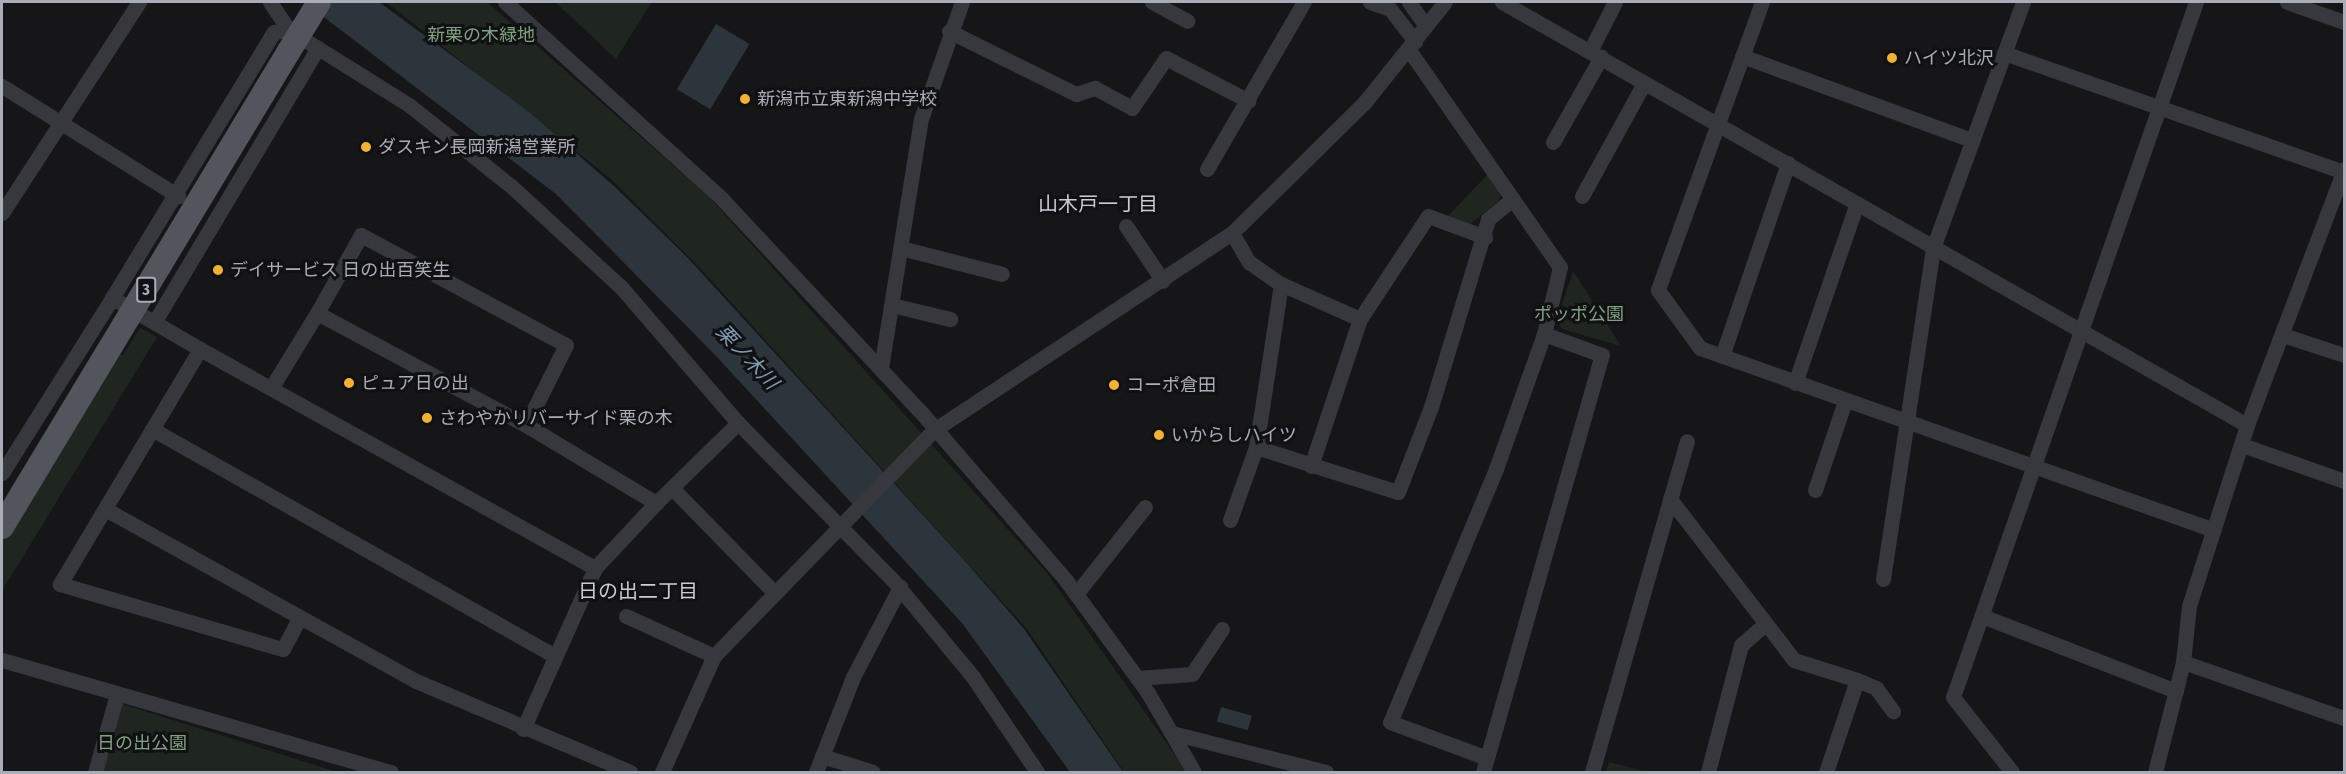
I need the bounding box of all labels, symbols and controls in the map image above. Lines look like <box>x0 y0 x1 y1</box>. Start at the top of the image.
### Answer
park label: 新栗の木緑地 <box>427 24 535 46</box>
place label: ハイツ北沢 <box>1904 47 1994 69</box>
marker: ハイツ北沢 <box>1885 51 1899 65</box>
place label: 新潟市立東新潟中学校 <box>757 88 937 110</box>
marker: 新潟市立東新潟中学校 <box>738 92 752 106</box>
place label: ダスキン長岡新潟営業所 <box>378 136 576 158</box>
marker: ダスキン長岡新潟営業所 <box>359 140 373 154</box>
district label: 山木戸一丁目 <box>1038 192 1158 216</box>
place label: デイサービス 日の出百笑生 <box>230 259 450 281</box>
marker: デイサービス 日の出百笑生 <box>211 263 225 277</box>
road number: 3 <box>136 277 156 303</box>
park label: ポッポ公園 <box>1534 303 1624 325</box>
water label: 栗ノ木川 <box>711 320 783 394</box>
place label: ピュア日の出 <box>361 372 469 394</box>
place label: コーポ倉田 <box>1126 374 1216 396</box>
marker: ピュア日の出 <box>342 376 356 390</box>
marker: コーポ倉田 <box>1107 378 1121 392</box>
place label: さわやかリバーサイド栗の木 <box>439 407 673 429</box>
marker: さわやかリバーサイド栗の木 <box>420 411 434 425</box>
place label: いからしハイツ <box>1171 424 1297 446</box>
marker: いからしハイツ <box>1152 428 1166 442</box>
district label: 日の出二丁目 <box>578 579 698 603</box>
park label: 日の出公園 <box>97 732 187 754</box>

